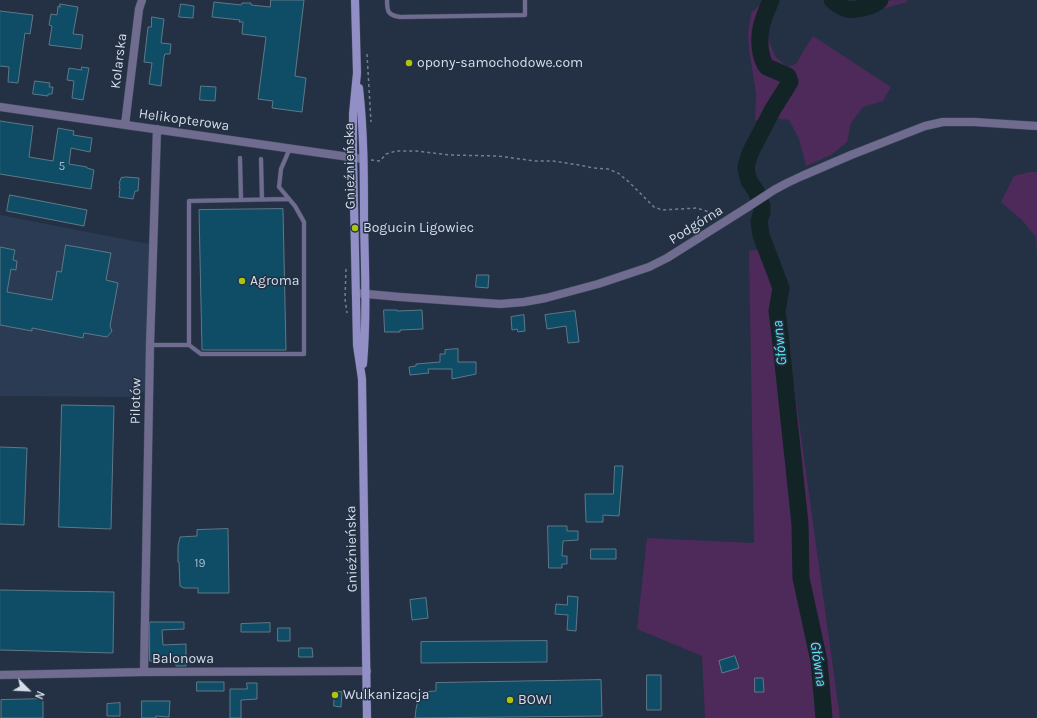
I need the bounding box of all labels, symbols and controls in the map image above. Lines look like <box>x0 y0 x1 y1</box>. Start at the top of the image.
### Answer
street label: Kolarska <box>107 32 131 90</box>
place label: opony-samochodowe.com <box>417 55 583 71</box>
marker: opony-samochodowe.com <box>404 58 414 68</box>
street label: Helikopterowa <box>138 105 230 135</box>
street label: Gnieźnieńska <box>341 123 359 209</box>
house number: 5 <box>59 160 65 174</box>
street label: Podgórna <box>666 202 726 248</box>
place label: Bogucin Ligowiec <box>363 220 474 236</box>
marker: Bogucin Ligowiec <box>350 223 360 233</box>
place label: Agroma <box>250 273 299 289</box>
marker: Agroma <box>237 276 247 286</box>
water label: Główna <box>769 320 791 366</box>
street label: Pilotów <box>127 378 145 424</box>
street label: Gnieźnieńska <box>343 506 361 592</box>
house number: 19 <box>195 557 205 571</box>
water label: Główna <box>806 640 830 688</box>
street label: Balonowa <box>152 651 214 667</box>
north arrow <box>8 670 48 710</box>
place label: Wulkanizacja <box>343 687 429 703</box>
text: N <box>32 689 47 701</box>
marker: Wulkanizacja <box>330 690 340 700</box>
place label: BOWI <box>518 692 552 708</box>
marker: BOWI <box>505 695 515 705</box>

